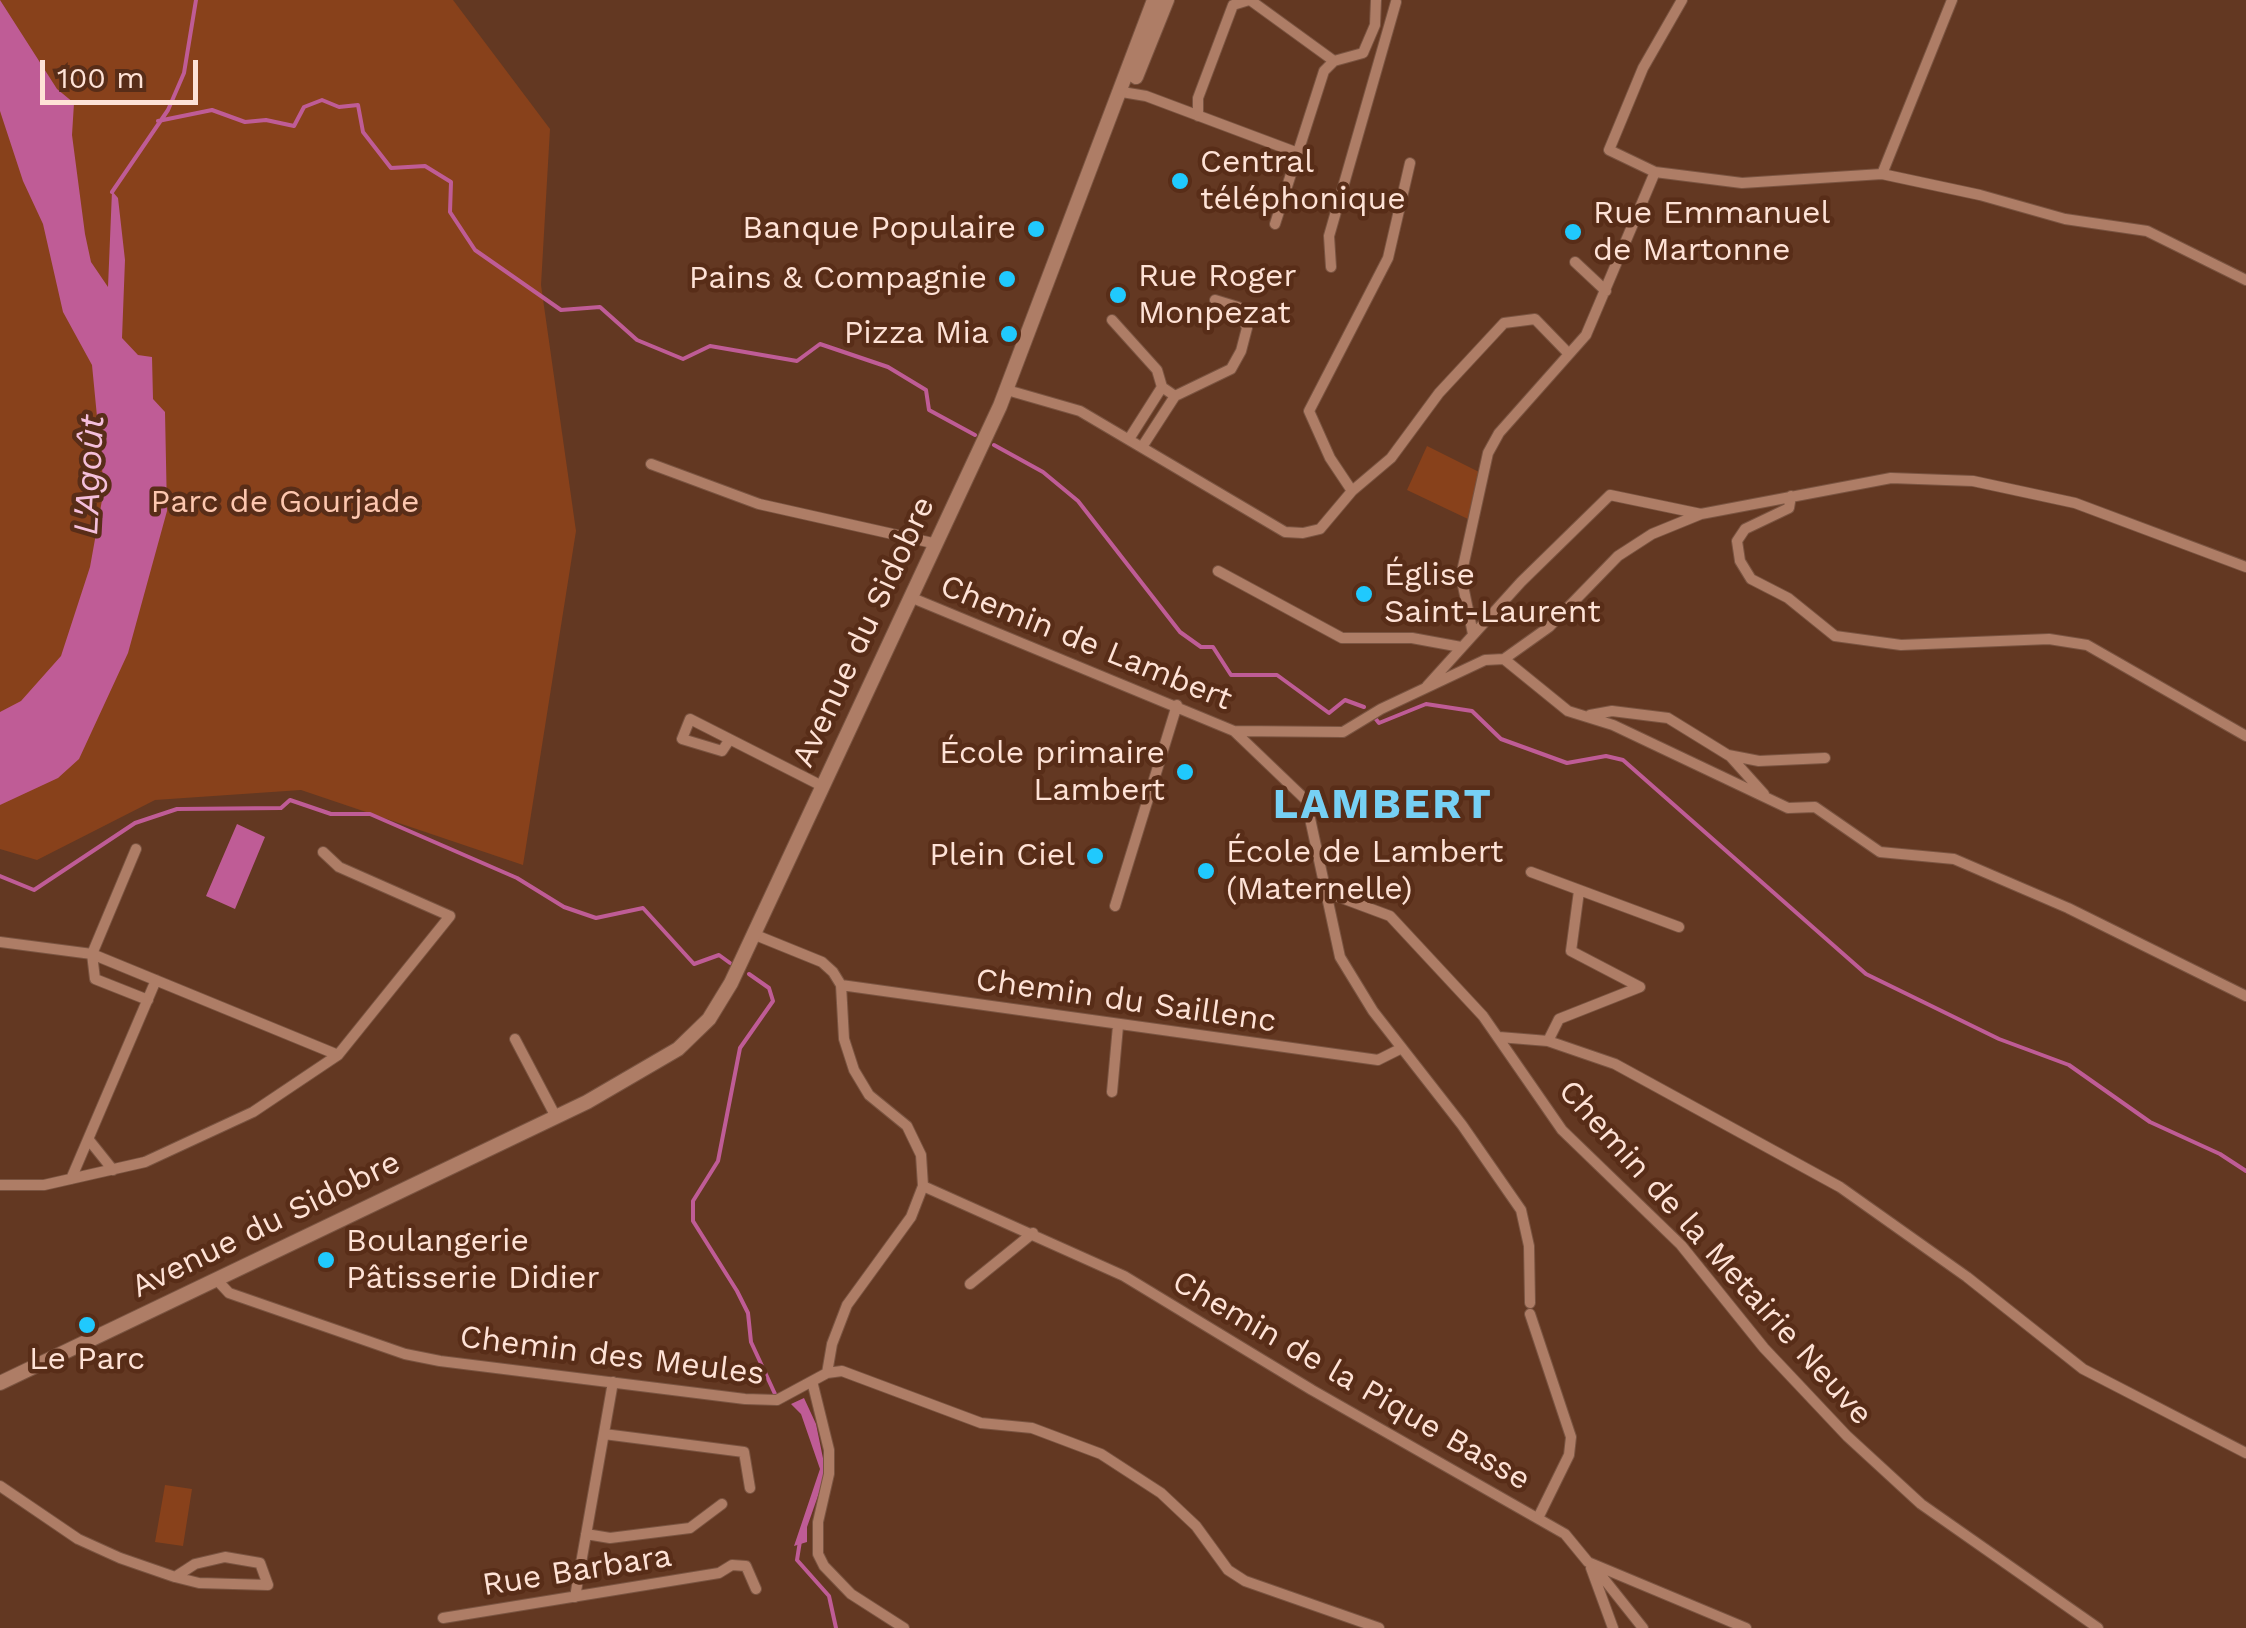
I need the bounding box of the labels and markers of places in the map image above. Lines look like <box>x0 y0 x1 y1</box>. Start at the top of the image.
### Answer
place label: Central téléphonique <box>1200 144 1406 219</box>
marker: Central téléphonique <box>1169 170 1191 192</box>
place label: Rue Emmanuel de Martonne <box>1593 195 1830 270</box>
place label: Banque Populaire <box>742 210 1016 248</box>
marker: Banque Populaire <box>1025 218 1047 240</box>
marker: Rue Emmanuel de Martonne <box>1562 221 1584 243</box>
place label: Rue Roger Monpezat <box>1138 258 1297 333</box>
place label: Pains & Compagnie <box>689 260 987 298</box>
marker: Pains & Compagnie <box>996 268 1018 290</box>
marker: Rue Roger Monpezat <box>1107 284 1129 306</box>
place label: Pizza Mia <box>844 315 989 353</box>
marker: Pizza Mia <box>998 323 1020 345</box>
place label: Église Saint-Laurent <box>1384 557 1601 632</box>
marker: Église Saint-Laurent <box>1353 583 1375 605</box>
place label: École primaire Lambert <box>939 735 1165 810</box>
marker: École primaire Lambert <box>1174 761 1196 783</box>
place label: École de Lambert (Maternelle) <box>1226 834 1503 909</box>
place label: Plein Ciel <box>929 837 1075 875</box>
marker: Plein Ciel <box>1084 845 1106 867</box>
marker: École de Lambert (Maternelle) <box>1195 860 1217 882</box>
place label: Boulangerie Pâtisserie Didier <box>346 1223 600 1298</box>
marker: Boulangerie Pâtisserie Didier <box>315 1249 337 1271</box>
marker: Le Parc <box>76 1314 98 1336</box>
place label: Le Parc <box>29 1341 145 1379</box>

